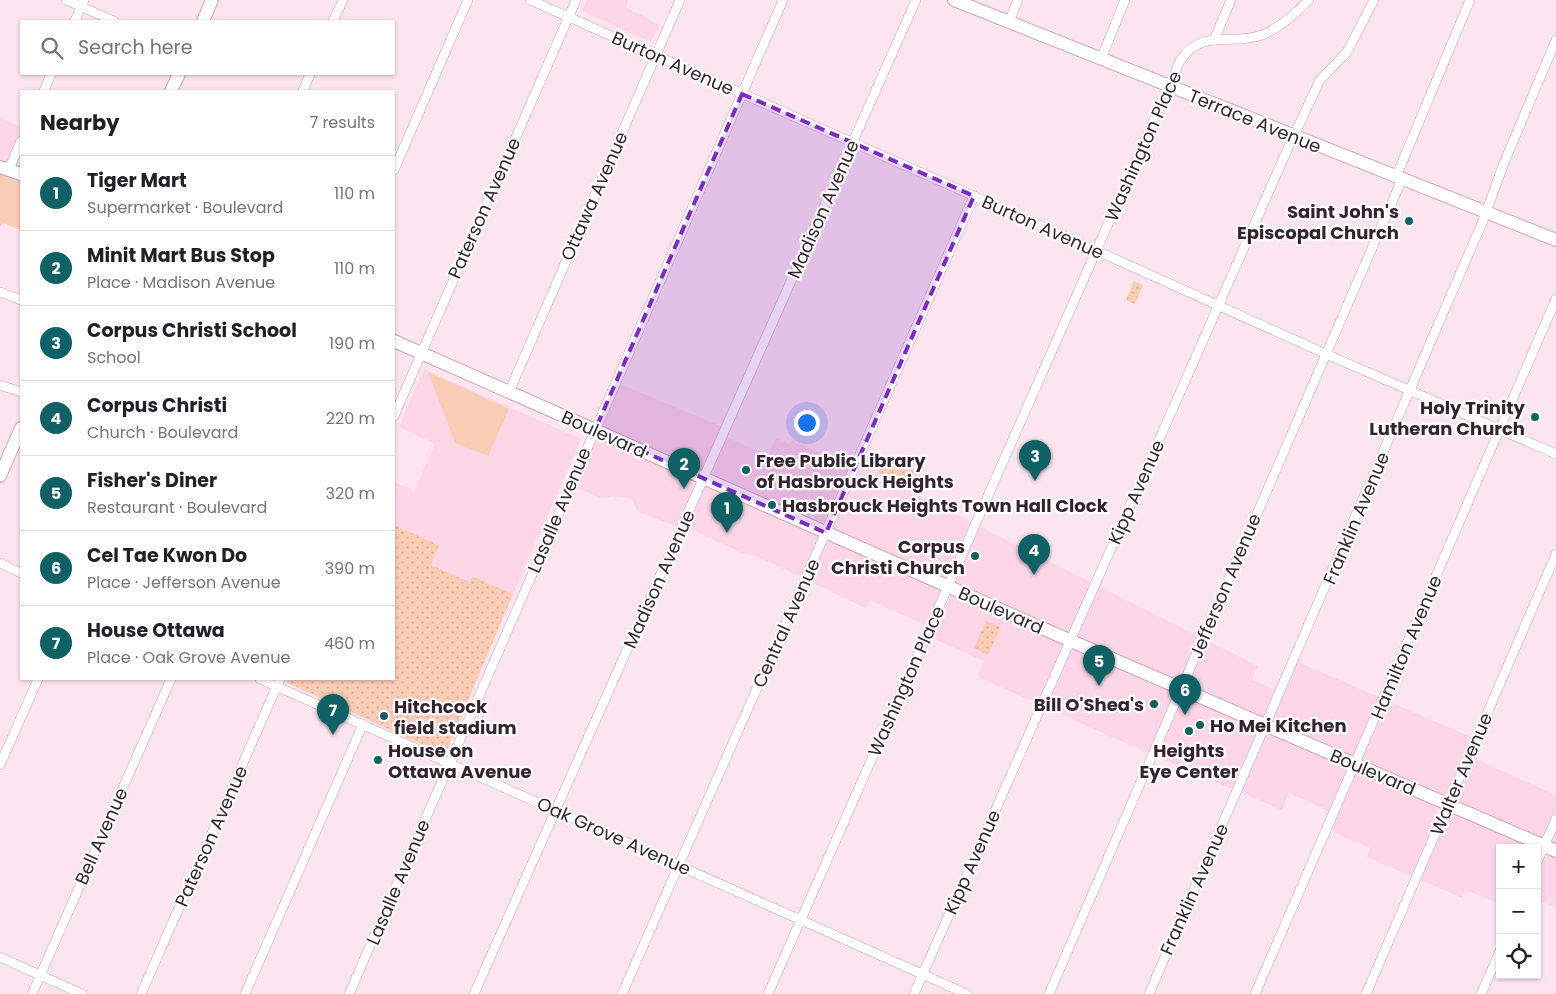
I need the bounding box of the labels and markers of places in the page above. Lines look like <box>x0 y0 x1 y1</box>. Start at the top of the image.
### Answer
place label: Saint John's Episcopal Church <box>1237 199 1399 245</box>
marker: Saint John's Episcopal Church <box>1403 215 1415 227</box>
place label: Holy Trinity Lutheran Church <box>1369 395 1526 441</box>
marker: Holy Trinity Lutheran Church <box>1529 411 1541 423</box>
pin: 3 <box>1019 440 1051 481</box>
pin: 2 <box>668 448 700 489</box>
place label: Free Public Library of Hasbrouck Heights <box>756 448 954 494</box>
marker: Free Public Library of Hasbrouck Heights <box>740 464 752 476</box>
pin: 1 <box>711 492 743 533</box>
place label: Hasbrouck Heights Town Hall Clock <box>782 493 1109 518</box>
marker: Hasbrouck Heights Town Hall Clock <box>766 499 778 511</box>
place label: Corpus Christi Church <box>831 534 965 580</box>
pin: 4 <box>1018 534 1050 575</box>
marker: Corpus Christi Church <box>969 550 981 562</box>
pin: 5 <box>1083 645 1115 686</box>
pin: 6 <box>1169 674 1201 715</box>
place label: Bill O'Shea's <box>1034 692 1144 717</box>
pin: 7 <box>317 694 349 735</box>
place label: Hitchcock field stadium <box>394 694 517 740</box>
marker: Bill O'Shea's <box>1148 698 1160 710</box>
marker: Hitchcock field stadium <box>378 710 390 722</box>
place label: Ho Mei Kitchen <box>1210 713 1347 738</box>
marker: Ho Mei Kitchen <box>1194 719 1206 731</box>
marker: Heights Eye Center <box>1183 725 1195 737</box>
place label: House on Ottawa Avenue <box>388 738 532 784</box>
place label: Heights Eye Center <box>1139 738 1239 784</box>
marker: House on Ottawa Avenue <box>372 754 384 766</box>

